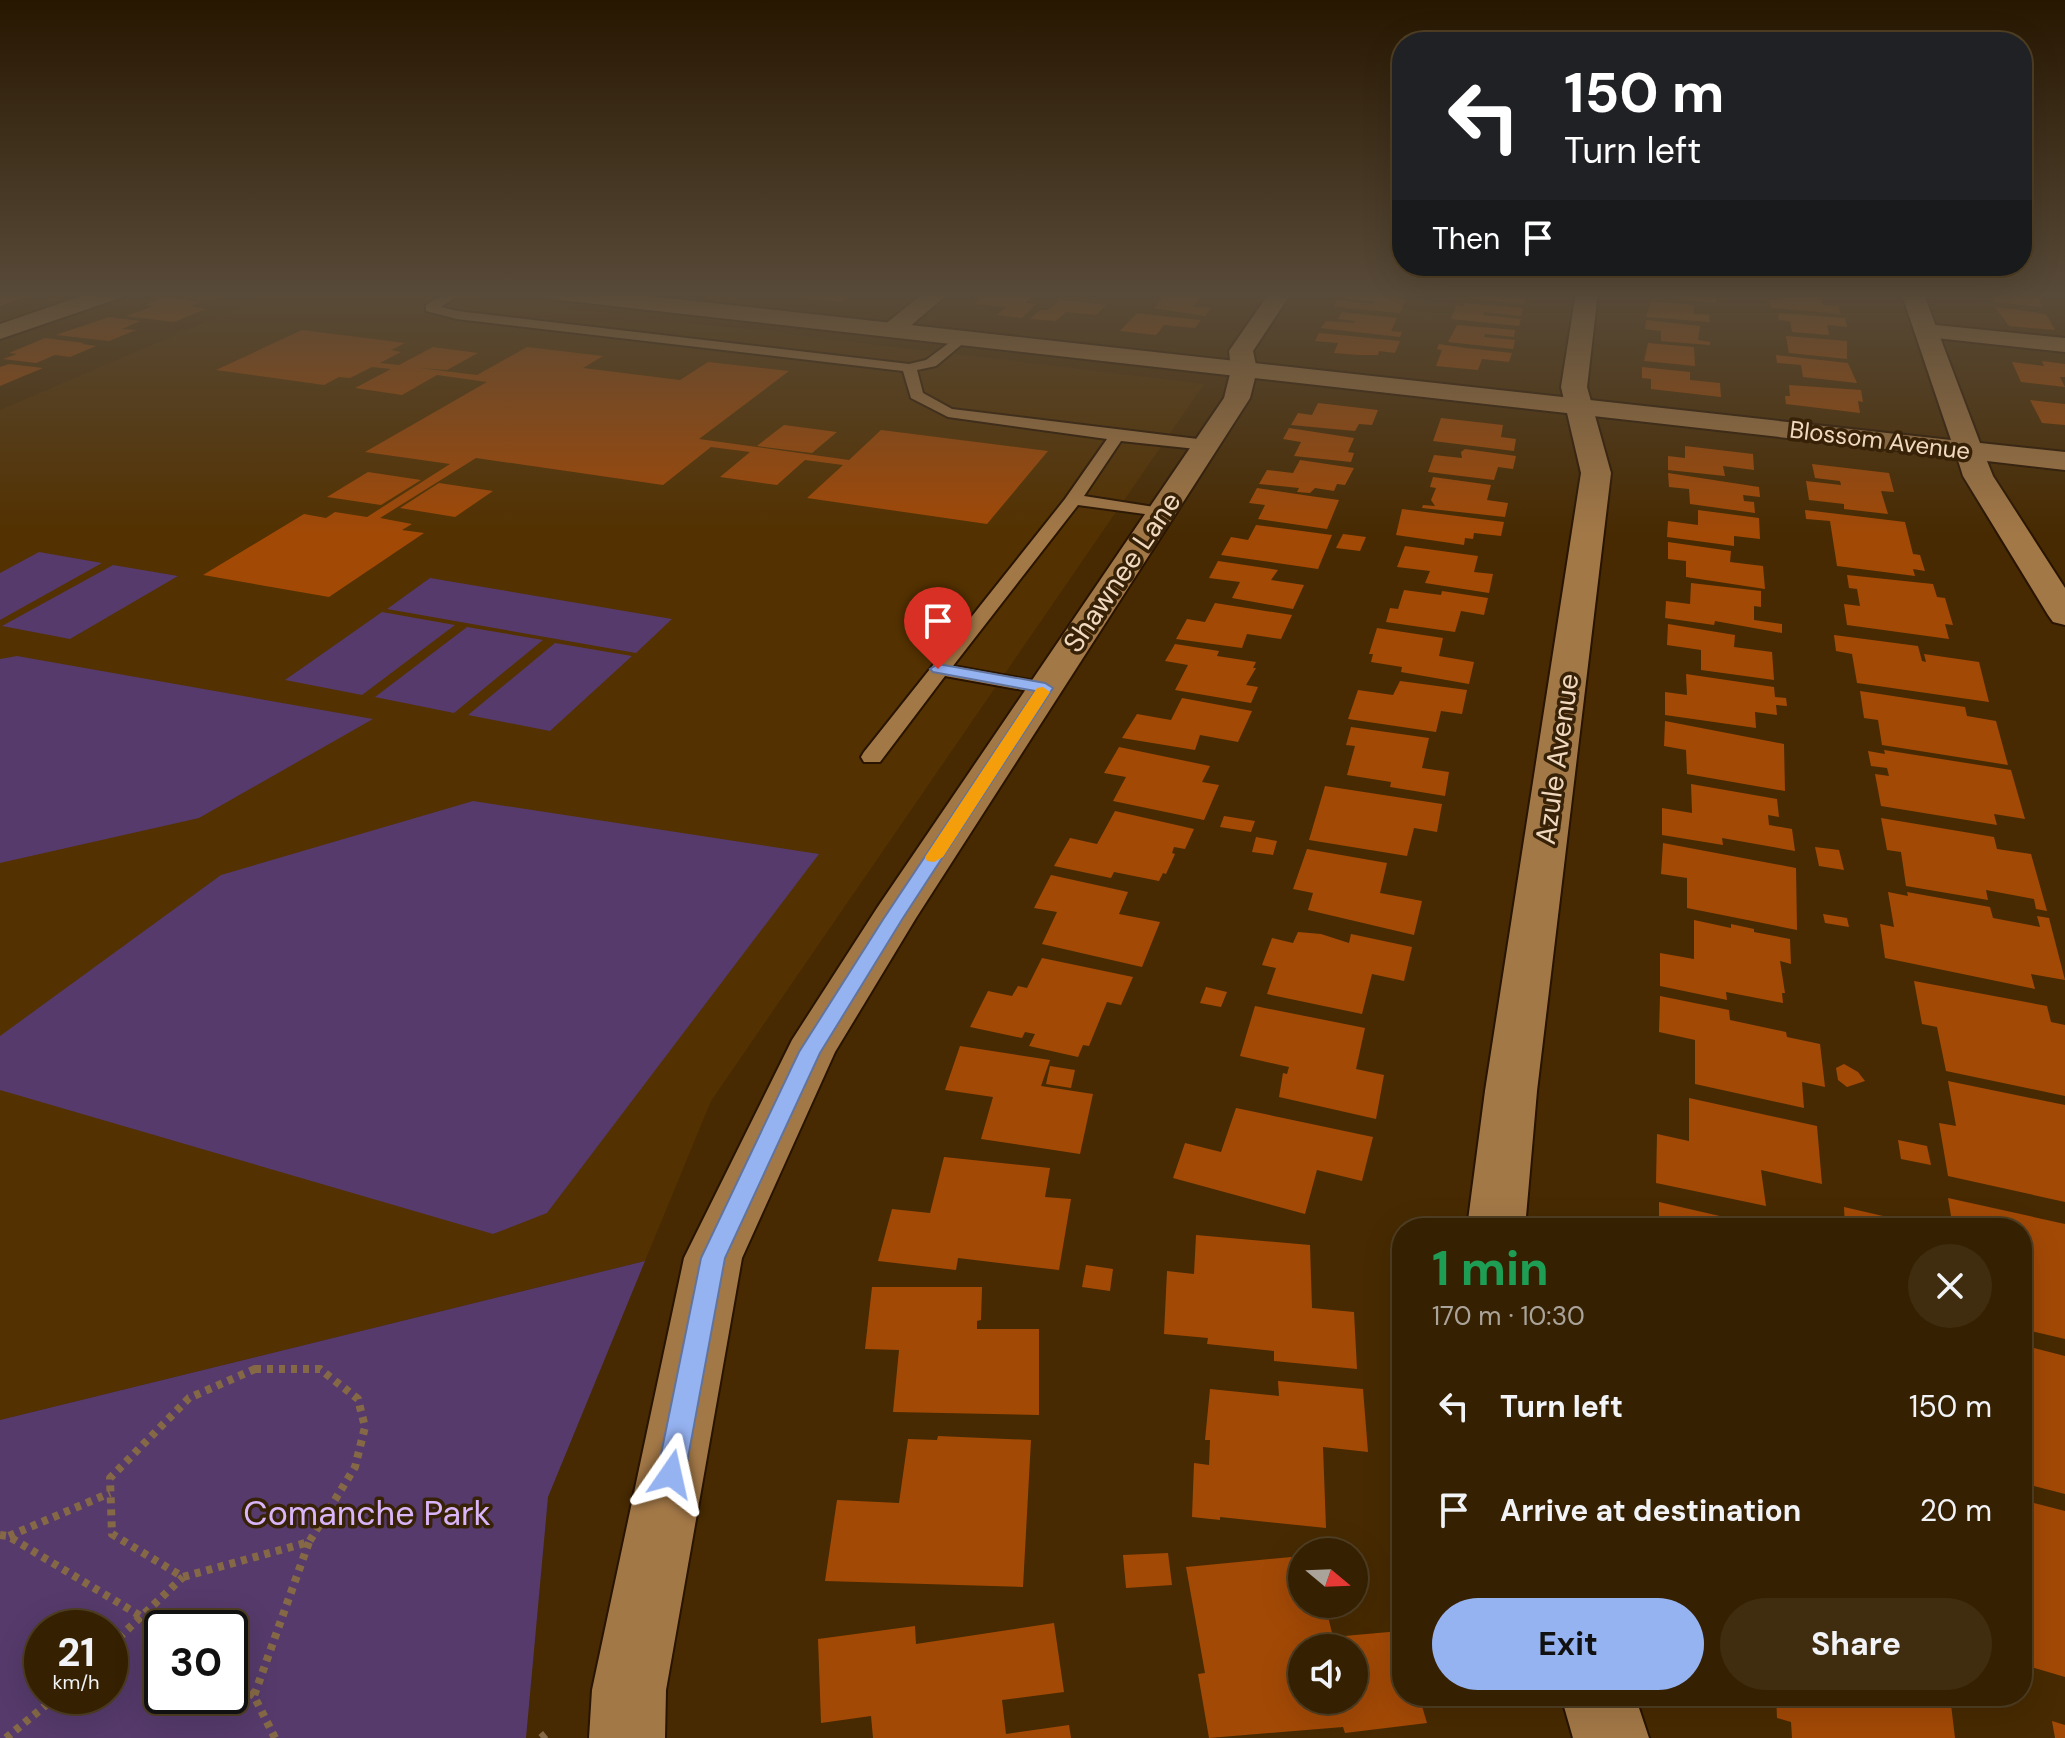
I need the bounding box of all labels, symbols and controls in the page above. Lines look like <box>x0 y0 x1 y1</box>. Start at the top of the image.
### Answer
text: 150 m <box>1564 56 1725 129</box>
icon: left <box>1432 64 1536 168</box>
text: Turn left <box>1564 127 1701 174</box>
icon: arrive <box>1516 216 1560 260</box>
text: Then <box>1432 219 1500 258</box>
street label: Blossom Avenue <box>1788 414 1972 466</box>
street label: Shawnee Lane <box>1055 485 1189 659</box>
pin <box>904 587 972 669</box>
icon: arrive <box>916 599 960 643</box>
street label: Azule Avenue <box>1527 671 1587 847</box>
text: 1 min <box>1432 1237 1549 1300</box>
button: close <box>1908 1244 1992 1328</box>
text: 170 m · 10:30 <box>1432 1299 1585 1333</box>
icon: left <box>1432 1384 1476 1428</box>
text: Turn left <box>1500 1387 1623 1426</box>
text: 150 m <box>1909 1387 1992 1426</box>
position arrow <box>629 1432 713 1516</box>
icon: arrive <box>1432 1488 1476 1532</box>
park label: Comanche Park <box>243 1491 491 1536</box>
text: Arrive at destination <box>1500 1491 1801 1530</box>
text: 20 m <box>1920 1491 1992 1530</box>
north arrow <box>1288 1538 1368 1618</box>
map controls <box>1288 1538 1368 1714</box>
button: Exit <box>1432 1598 1704 1690</box>
button: Share <box>1720 1598 1992 1690</box>
speed limit sign: 30 <box>144 1610 248 1714</box>
text: 21 <box>57 1626 95 1678</box>
button: sound <box>1288 1634 1368 1714</box>
text: km/h <box>52 1669 100 1695</box>

